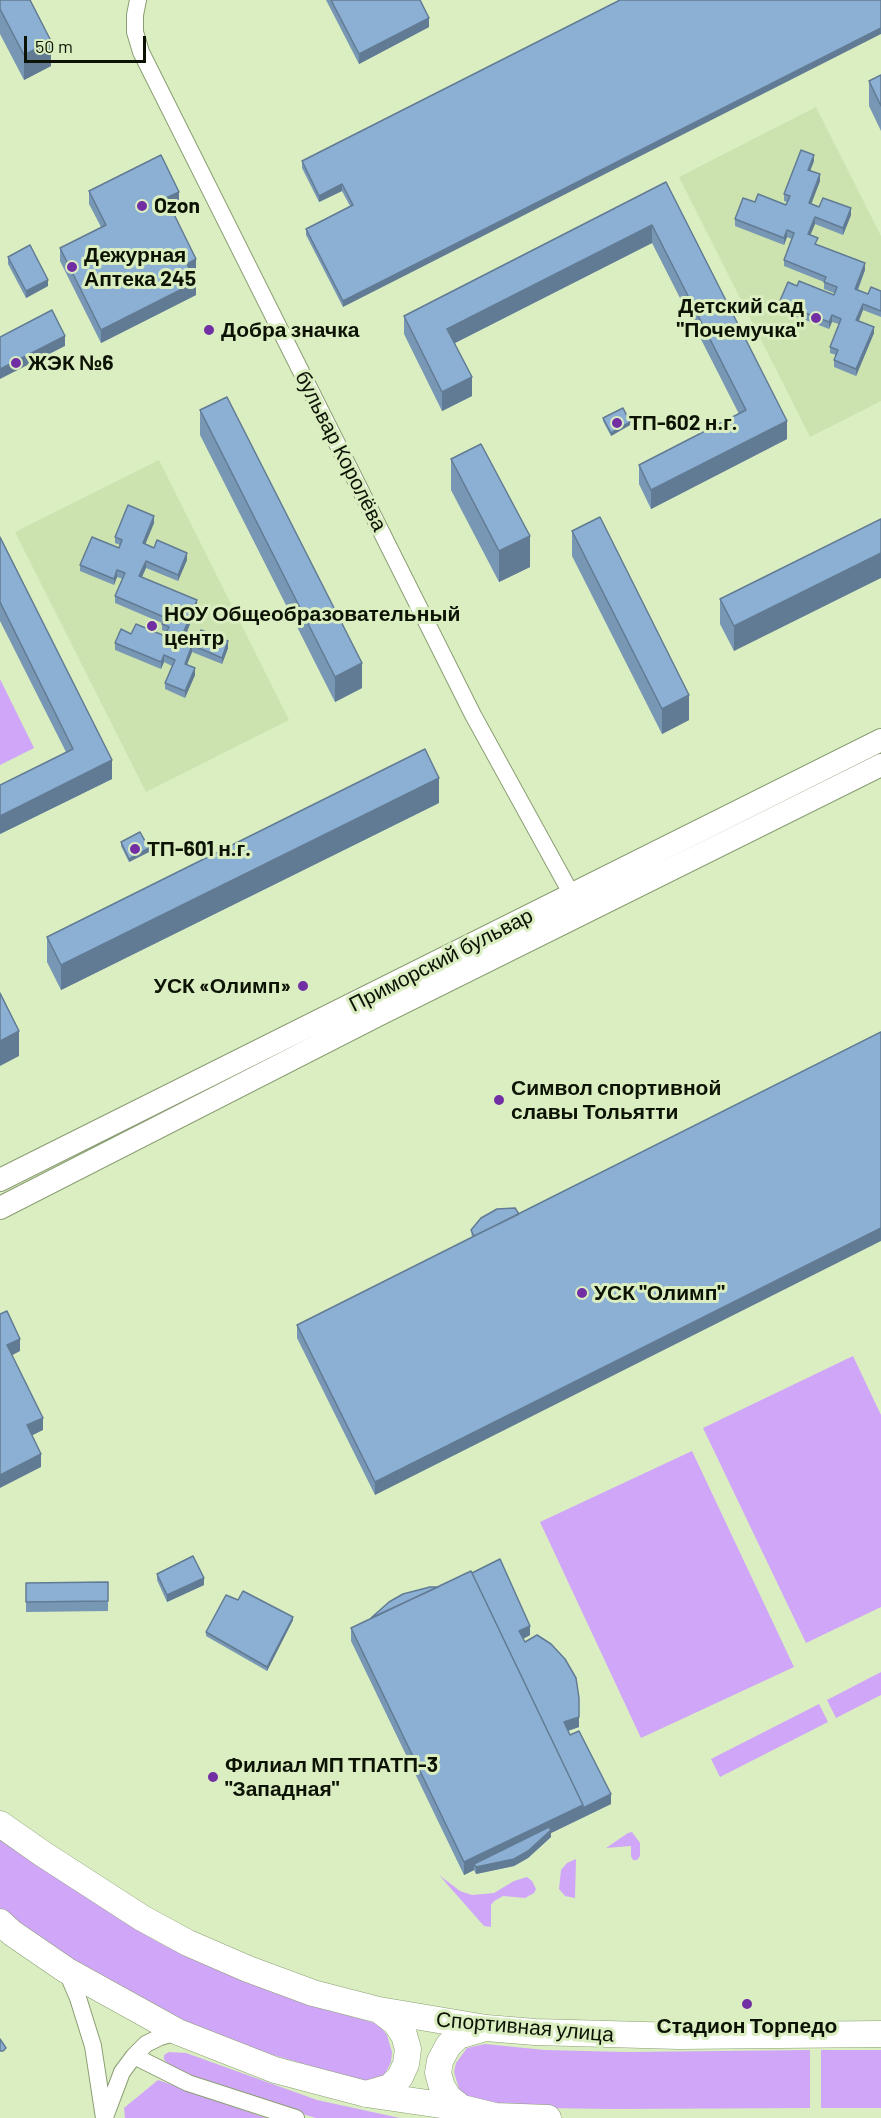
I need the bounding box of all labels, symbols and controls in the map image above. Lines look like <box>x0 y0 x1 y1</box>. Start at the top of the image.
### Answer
scale bar <box>27 24 148 62</box>
text: 50 m <box>35 35 73 57</box>
place label: Ozon <box>154 193 200 219</box>
marker: Ozon <box>135 199 149 213</box>
place label: Дежурная Аптека 245 <box>84 242 196 292</box>
marker: Дежурная Аптека 245 <box>65 260 79 274</box>
place label: Детский сад "Почемучка" <box>677 293 804 343</box>
marker: Детский сад "Почемучка" <box>809 311 823 325</box>
place label: Добра значка <box>221 317 359 343</box>
marker: Добра значка <box>202 323 216 337</box>
place label: ЖЭК №6 <box>28 350 114 376</box>
marker: ЖЭК №6 <box>9 356 23 370</box>
street label: бульвар Королёва <box>290 367 392 535</box>
place label: ТП-602 н.г. <box>629 410 737 436</box>
marker: ТП-602 н.г. <box>610 416 624 430</box>
place label: НОУ Общеобразовательный центр <box>164 601 460 651</box>
marker: НОУ Общеобразовательный центр <box>145 619 159 633</box>
place label: ТП-601 н.г. <box>147 836 251 862</box>
marker: ТП-601 н.г. <box>128 842 142 856</box>
street label: Приморский бульвар <box>345 903 537 1017</box>
place label: УСК «Олимп» <box>154 973 291 999</box>
marker: УСК «Олимп» <box>296 979 310 993</box>
place label: Символ спортивной славы Тольятти <box>511 1075 721 1125</box>
marker: Символ спортивной славы Тольятти <box>492 1093 506 1107</box>
place label: УСК "Олимп" <box>594 1280 725 1306</box>
marker: УСК "Олимп" <box>575 1286 589 1300</box>
place label: Филиал МП ТПАТП-3 "Западная" <box>225 1752 438 1802</box>
marker: Филиал МП ТПАТП-3 "Западная" <box>206 1770 220 1784</box>
marker: Стадион Торпедо <box>740 1997 754 2011</box>
street label: Спортивная улица <box>435 2007 615 2047</box>
place label: Стадион Торпедо <box>657 2013 837 2039</box>

